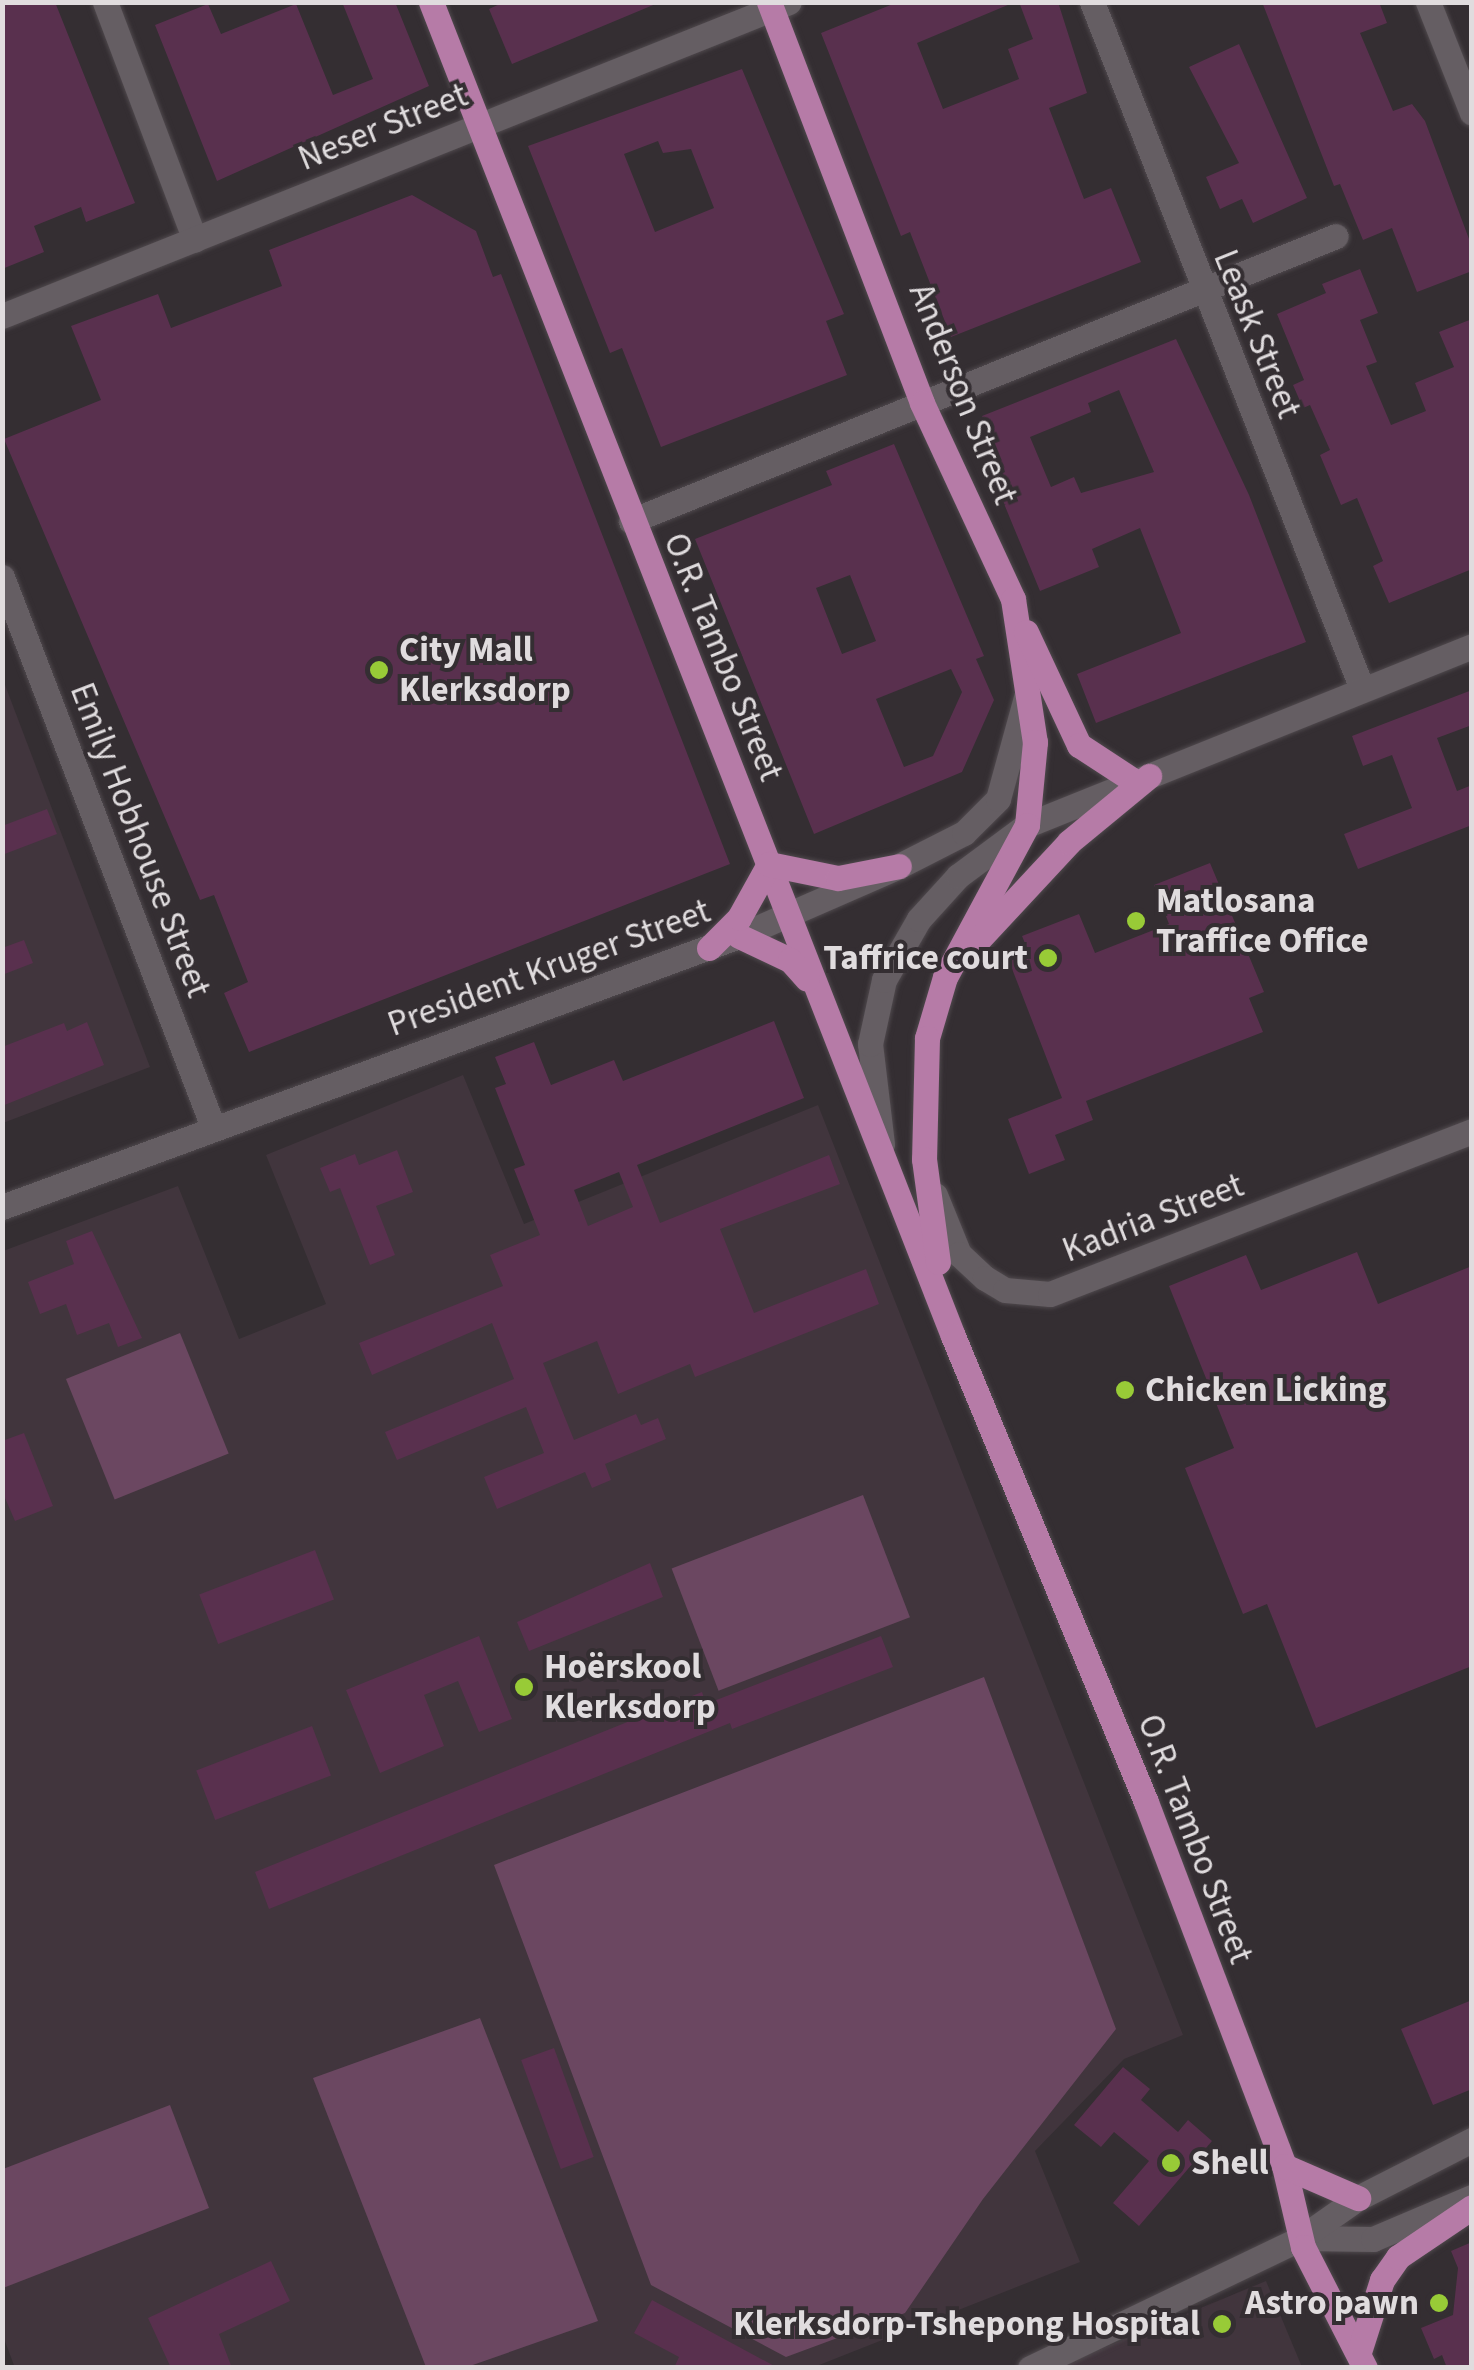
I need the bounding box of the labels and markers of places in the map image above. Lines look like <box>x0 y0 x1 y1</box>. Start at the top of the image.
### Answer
place label: City Mall Klerksdorp <box>399 629 571 711</box>
marker: City Mall Klerksdorp <box>368 659 390 681</box>
place label: Matlosana Traffice Office <box>1156 880 1369 962</box>
marker: Matlosana Traffice Office <box>1125 910 1147 932</box>
place label: Taffrice court <box>823 937 1028 979</box>
marker: Taffrice court <box>1037 947 1059 969</box>
place label: Chicken Licking <box>1145 1369 1386 1411</box>
marker: Chicken Licking <box>1114 1379 1136 1401</box>
place label: Hoërskool Klerksdorp <box>544 1646 716 1728</box>
marker: Hoërskool Klerksdorp <box>513 1676 535 1698</box>
place label: Shell <box>1191 2142 1269 2184</box>
marker: Shell <box>1160 2152 1182 2174</box>
place label: Astro pawn <box>1245 2282 1419 2324</box>
marker: Astro pawn <box>1428 2292 1450 2314</box>
place label: Klerksdorp-Tshepong Hospital <box>733 2303 1200 2345</box>
marker: Klerksdorp-Tshepong Hospital <box>1209 2311 1235 2337</box>

